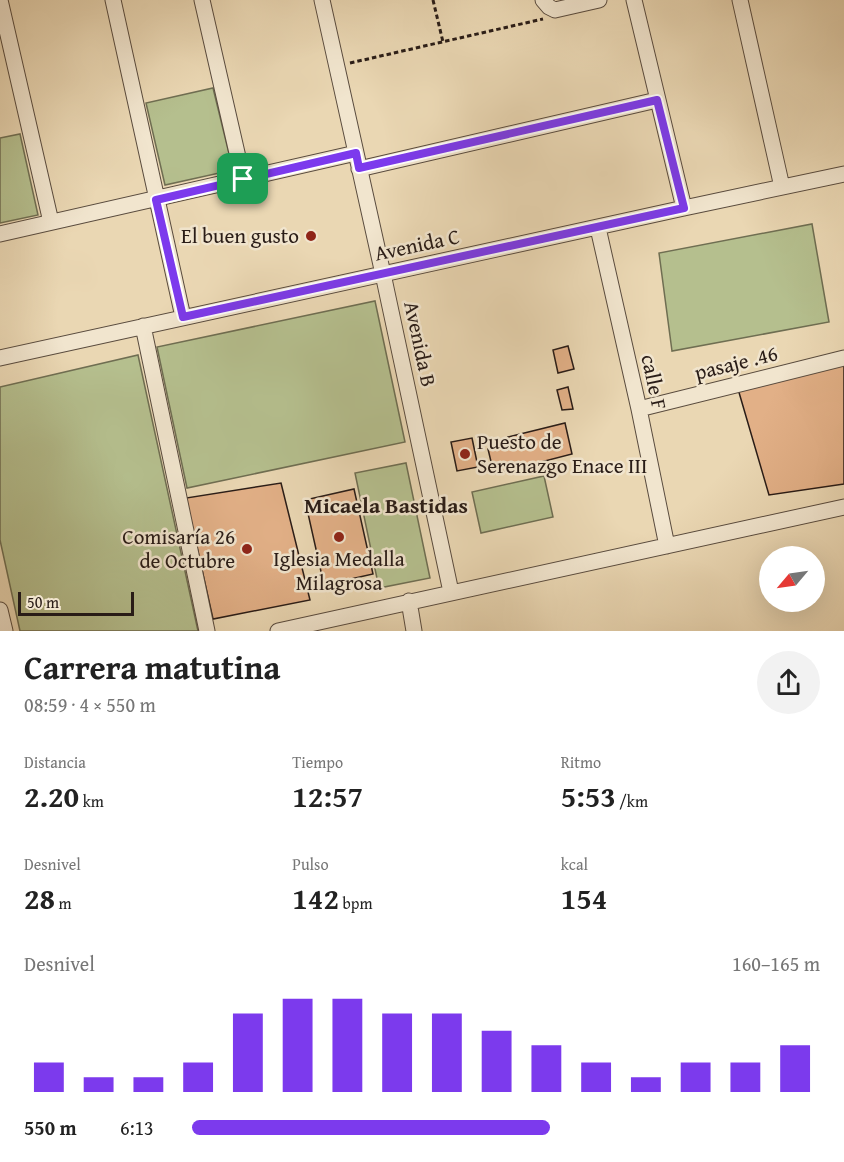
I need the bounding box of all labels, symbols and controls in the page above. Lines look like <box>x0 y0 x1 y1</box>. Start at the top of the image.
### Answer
pin <box>217 153 268 204</box>
icon: arrive <box>226 162 259 195</box>
place label: El buen gusto <box>181 220 299 251</box>
street label: Avenida C <box>371 220 462 269</box>
marker: El buen gusto <box>304 229 318 243</box>
street label: Avenida B <box>396 298 445 390</box>
street label: pasaje .46 <box>691 337 781 388</box>
street label: calle F <box>634 351 675 412</box>
place label: Puesto de Serenazgo Enace III <box>477 426 648 481</box>
marker: Puesto de Serenazgo Enace III <box>458 447 472 461</box>
district label: Micaela Bastidas <box>304 489 468 521</box>
place label: Comisaría 26 de Octubre <box>122 521 235 576</box>
marker: Iglesia Medalla Milagrosa <box>332 530 346 544</box>
marker: Comisaría 26 de Octubre <box>240 542 254 556</box>
place label: Iglesia Medalla Milagrosa <box>273 543 405 598</box>
north arrow <box>759 546 825 612</box>
map controls <box>759 546 825 612</box>
scale bar <box>18 589 134 616</box>
text: 50 m <box>27 590 59 614</box>
text: Carrera matutina <box>24 643 280 691</box>
button: share <box>757 651 820 714</box>
text: 08:59 · 4 × 550 m <box>24 690 156 719</box>
text: Distancia <box>24 750 86 774</box>
text: Tiempo <box>292 750 343 774</box>
text: Ritmo <box>561 750 601 774</box>
text: 2.20 <box>24 774 79 818</box>
text: 12:57 <box>292 774 363 818</box>
text: 5:53 <box>561 774 616 818</box>
text: km <box>79 789 104 813</box>
text: /km <box>616 789 648 813</box>
text: Desnivel <box>24 852 81 876</box>
text: Pulso <box>292 852 329 876</box>
text: kcal <box>561 852 588 876</box>
text: 28 <box>24 876 55 920</box>
text: 142 <box>292 876 339 920</box>
text: 154 <box>561 876 607 920</box>
text: m <box>55 891 72 915</box>
text: bpm <box>339 891 372 915</box>
text: Desnivel <box>24 949 95 978</box>
text: 160–165 m <box>732 949 820 978</box>
text: 550 m <box>24 1113 77 1142</box>
text: 6:13 <box>120 1113 154 1142</box>

